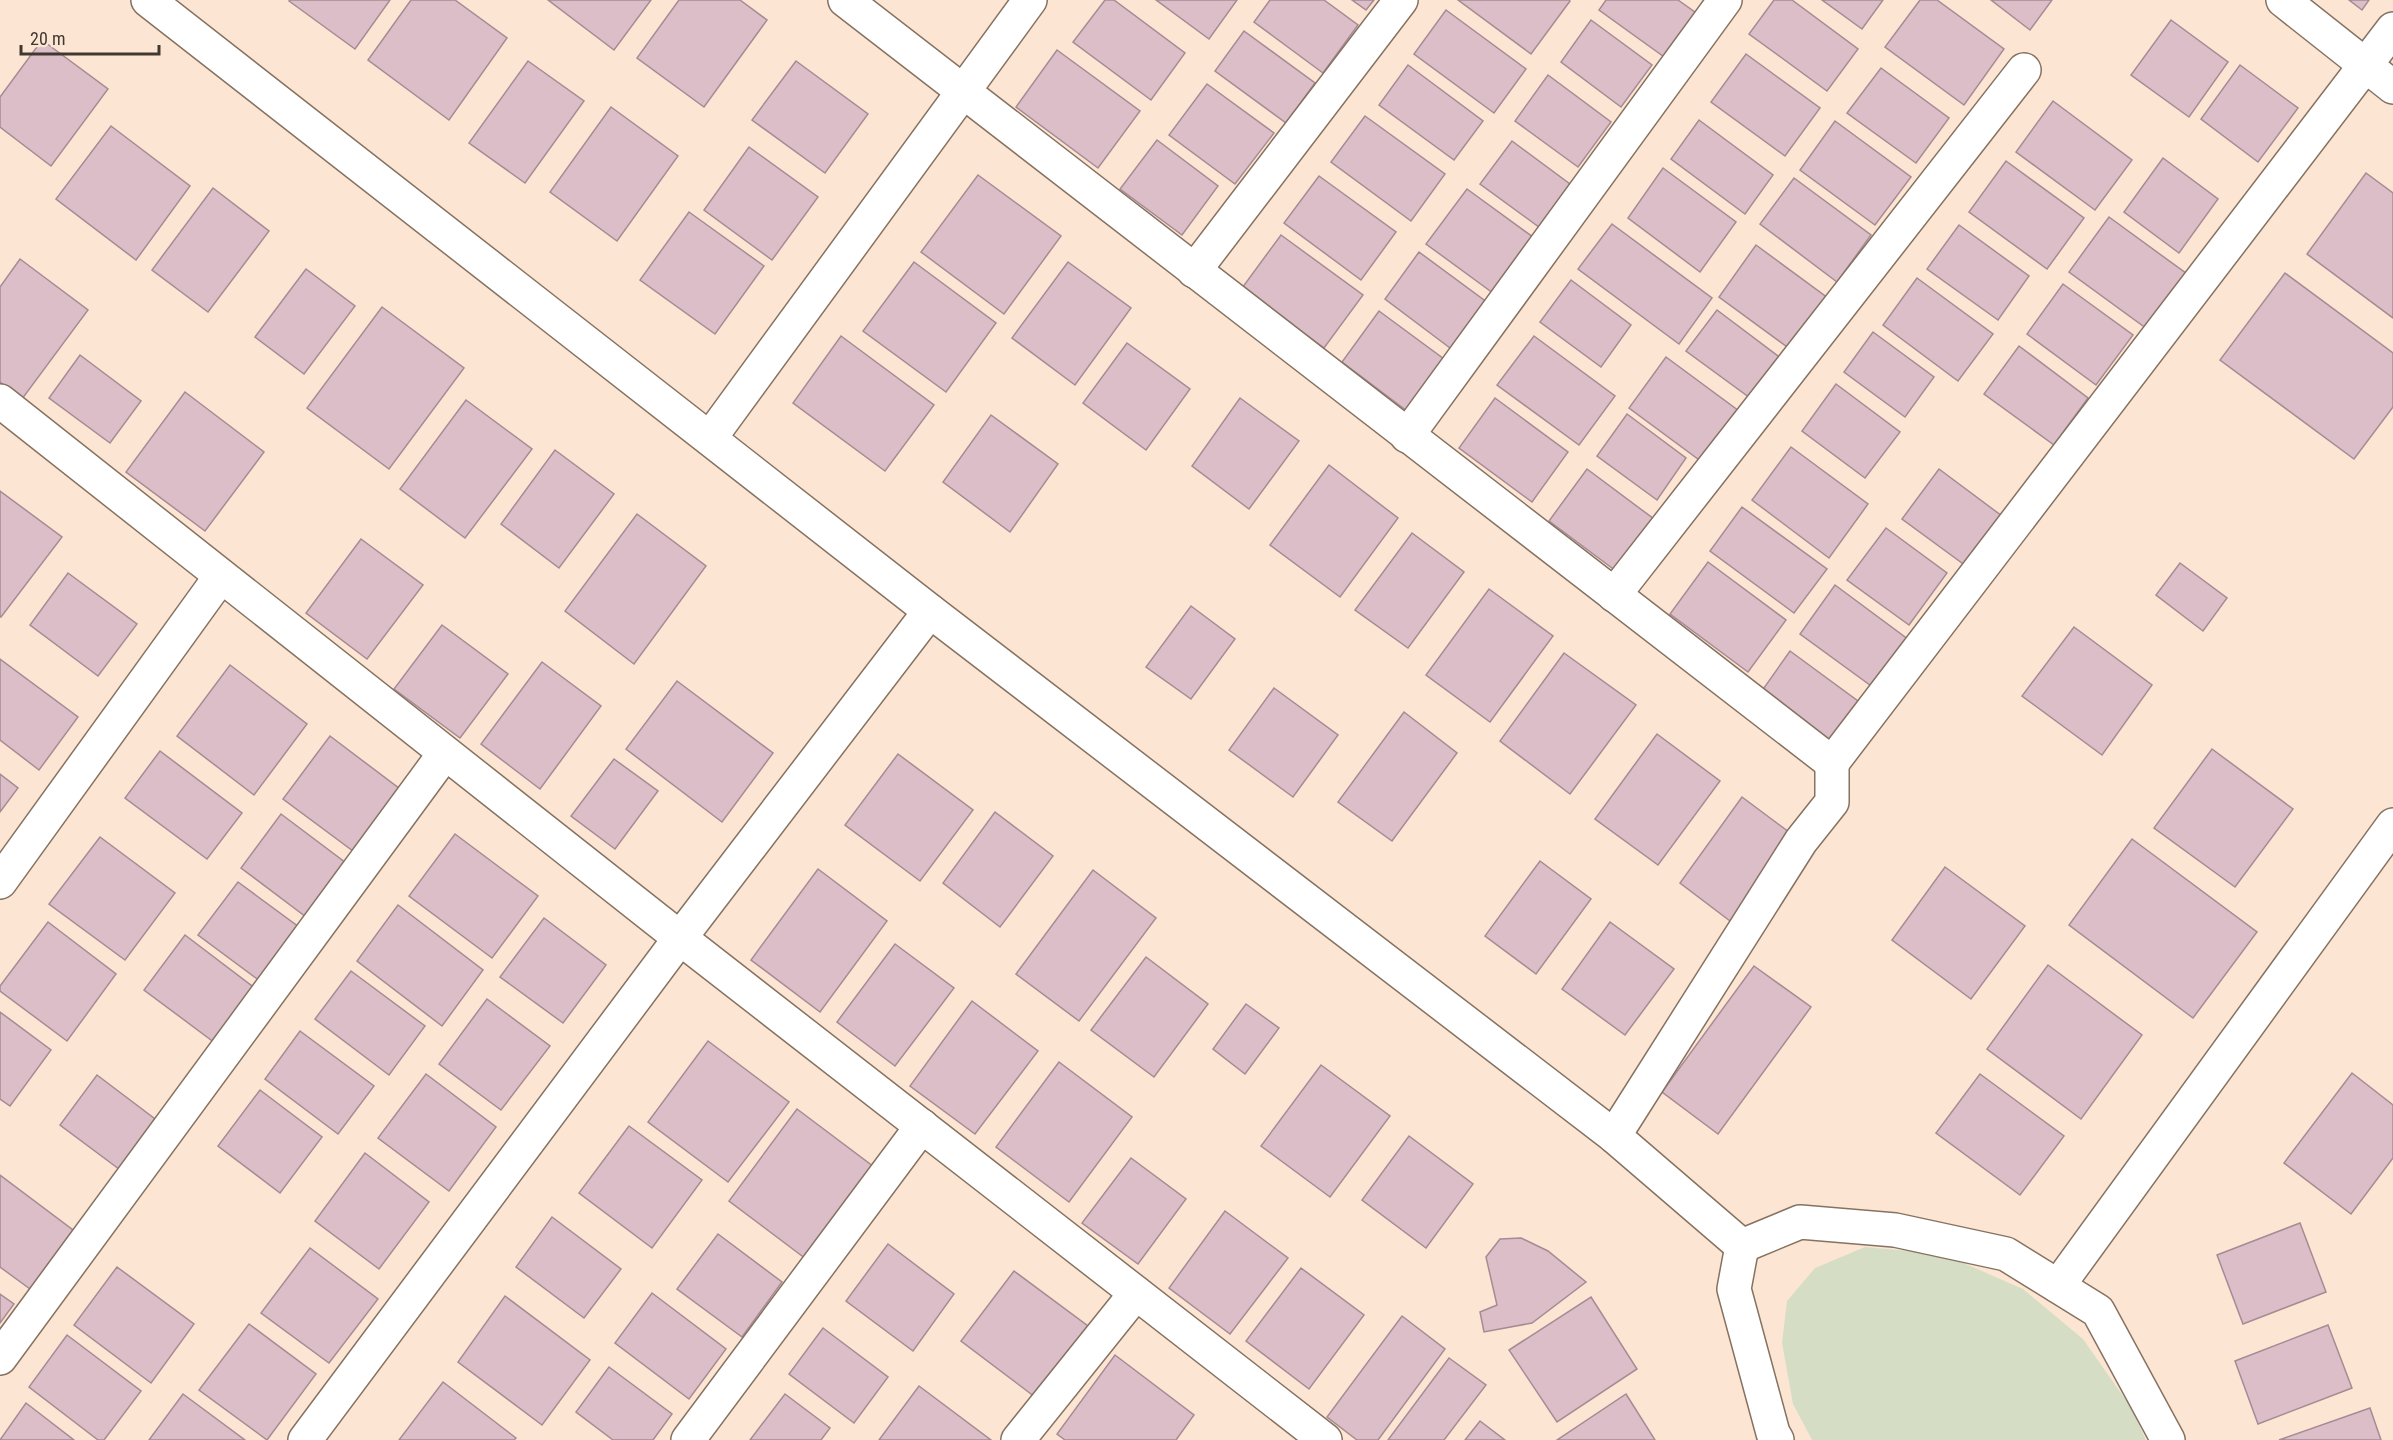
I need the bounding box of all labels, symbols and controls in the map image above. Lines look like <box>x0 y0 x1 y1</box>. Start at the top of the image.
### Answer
scale bar <box>21 18 159 56</box>
text: 20 m <box>30 28 65 49</box>

